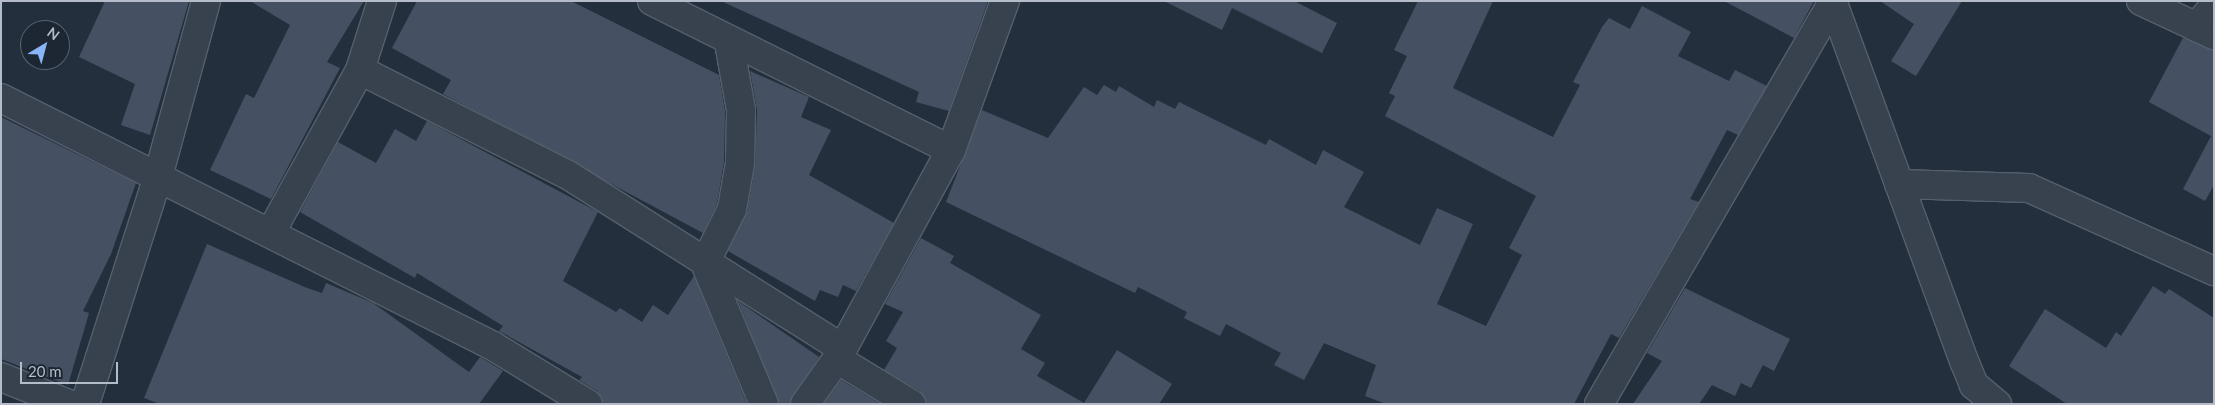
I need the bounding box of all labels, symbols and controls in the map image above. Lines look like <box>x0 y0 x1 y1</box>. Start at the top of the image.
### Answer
north arrow <box>20 20 70 70</box>
text: N <box>44 23 63 43</box>
scale bar <box>22 352 120 384</box>
text: 20 m <box>28 362 62 380</box>

